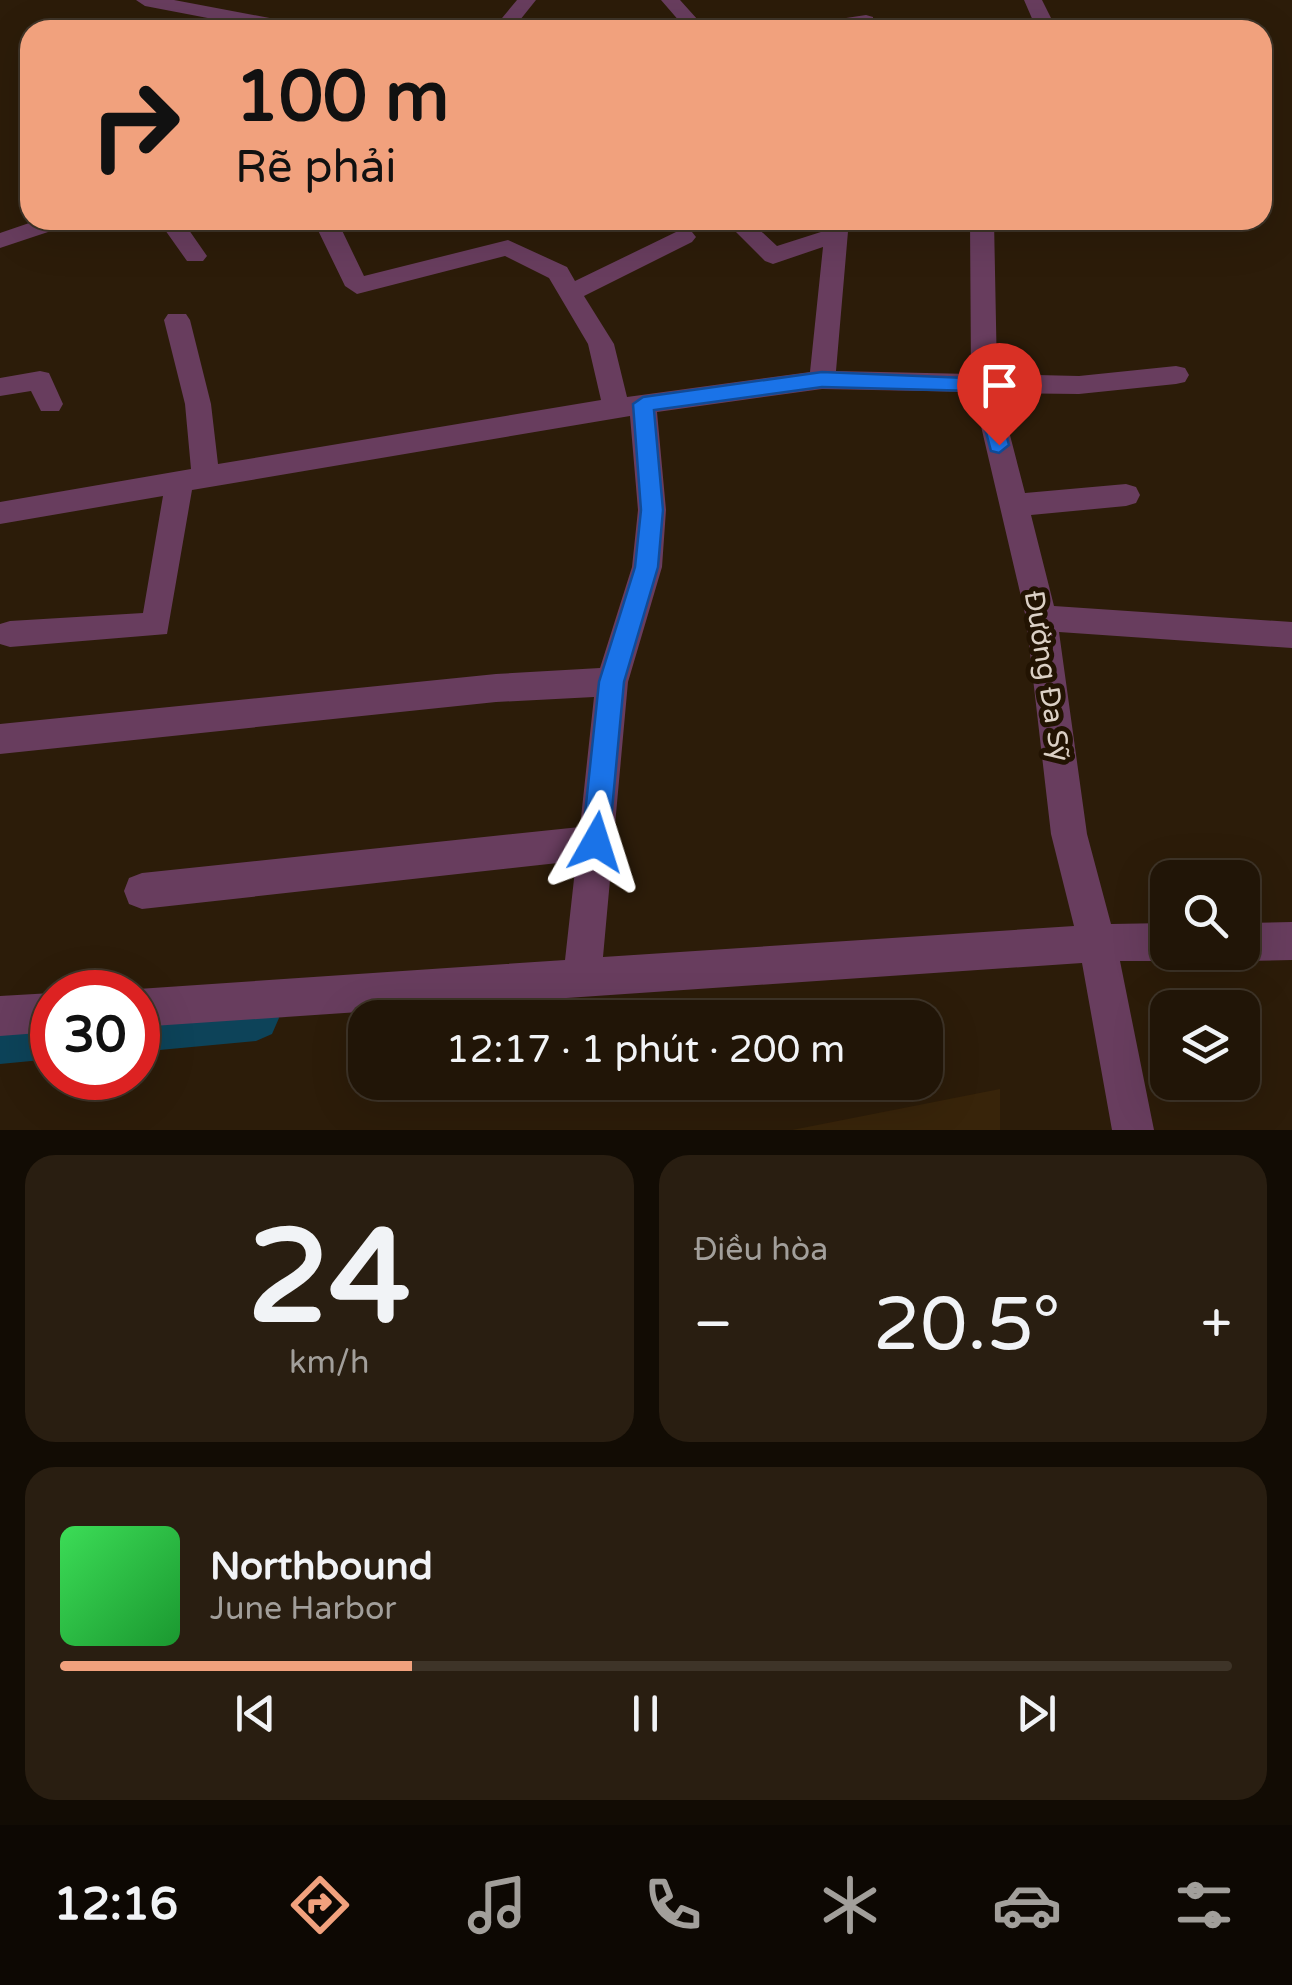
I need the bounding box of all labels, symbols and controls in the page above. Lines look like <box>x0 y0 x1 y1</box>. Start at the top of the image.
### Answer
text: 100 m <box>235 56 449 140</box>
icon: right <box>70 60 200 190</box>
text: Rẽ phải <box>235 141 397 195</box>
pin <box>957 343 1042 446</box>
icon: arrive <box>972 358 1027 413</box>
street label: Đường Đa Sỹ <box>1017 588 1077 764</box>
position arrow <box>544 790 648 894</box>
map controls <box>1150 860 1260 1100</box>
button: search <box>1150 860 1260 970</box>
speed limit sign: 30 <box>30 970 160 1100</box>
button: layers <box>1150 990 1260 1100</box>
text: 12:17 · 1 phút · 200 m <box>446 1027 845 1073</box>
text: 24 <box>248 1201 411 1357</box>
text: Điều hòa <box>694 1231 828 1269</box>
text: 20.5° <box>873 1280 1061 1370</box>
text: − <box>694 1292 733 1358</box>
text: + <box>1201 1292 1232 1358</box>
text: km/h <box>289 1344 369 1382</box>
text: Northbound <box>210 1544 433 1590</box>
text: June Harbor <box>210 1590 397 1628</box>
icon: previous <box>228 1686 283 1741</box>
icon: pause <box>618 1686 673 1741</box>
icon: next <box>1009 1686 1064 1741</box>
icon: directions <box>285 1870 355 1940</box>
icon: music <box>462 1870 532 1940</box>
icon: phone <box>638 1870 708 1940</box>
icon: climate <box>815 1870 885 1940</box>
icon: car <box>992 1870 1062 1940</box>
icon: filters <box>1169 1870 1239 1940</box>
text: 12:16 <box>53 1878 178 1932</box>

